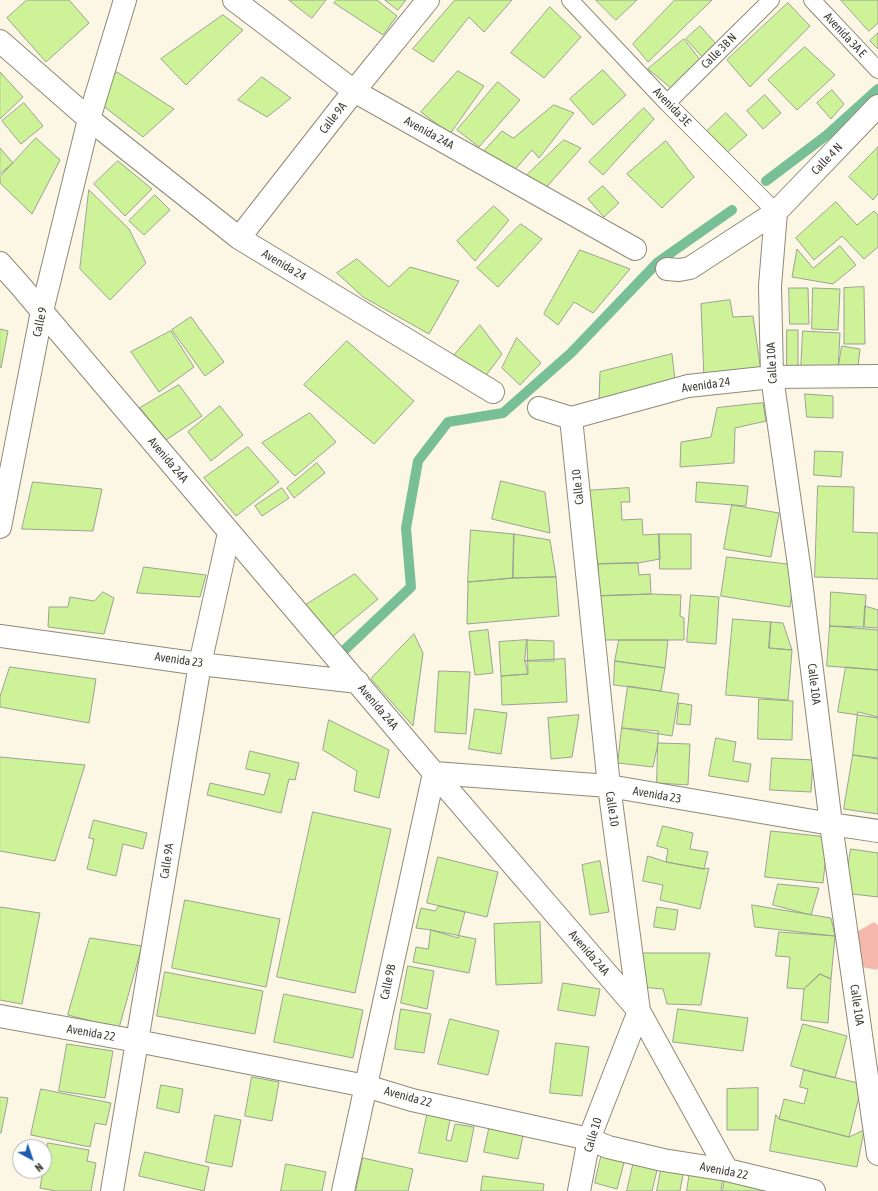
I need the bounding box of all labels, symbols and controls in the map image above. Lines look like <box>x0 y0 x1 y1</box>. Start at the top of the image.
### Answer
street label: Avenida 3A E <box>821 10 869 60</box>
street label: Calle 3B N <box>698 30 740 72</box>
street label: Avenida 3E <box>650 85 694 129</box>
street label: Calle 9A <box>316 99 350 137</box>
street label: Avenida 24A <box>402 113 456 153</box>
street label: Calle 4 N <box>808 140 846 178</box>
street label: Avenida 24 <box>259 246 309 284</box>
street label: Calle 9 <box>30 306 50 338</box>
street label: Calle 10A <box>764 342 780 384</box>
street label: Avenida 24 <box>681 374 731 396</box>
street label: Avenida 24A <box>145 434 191 486</box>
street label: Calle 10 <box>569 469 587 505</box>
street label: Avenida 23 <box>154 649 204 671</box>
street label: Calle 10A <box>804 663 824 705</box>
street label: Avenida 24A <box>355 681 401 733</box>
street label: Avenida 23 <box>632 784 682 806</box>
street label: Calle 10 <box>602 790 622 828</box>
street label: Calle 9A <box>157 842 177 880</box>
street label: Avenida 24A <box>566 928 612 978</box>
street label: Calle 9B <box>377 963 399 1001</box>
street label: Calle 10A <box>847 983 867 1027</box>
street label: Avenida 22 <box>66 1022 116 1044</box>
street label: Avenida 22 <box>383 1084 433 1110</box>
street label: Calle 10 <box>581 1116 605 1154</box>
north arrow <box>12 1139 52 1179</box>
street label: Avenida 22 <box>699 1159 749 1183</box>
text: N <box>33 1161 45 1174</box>

